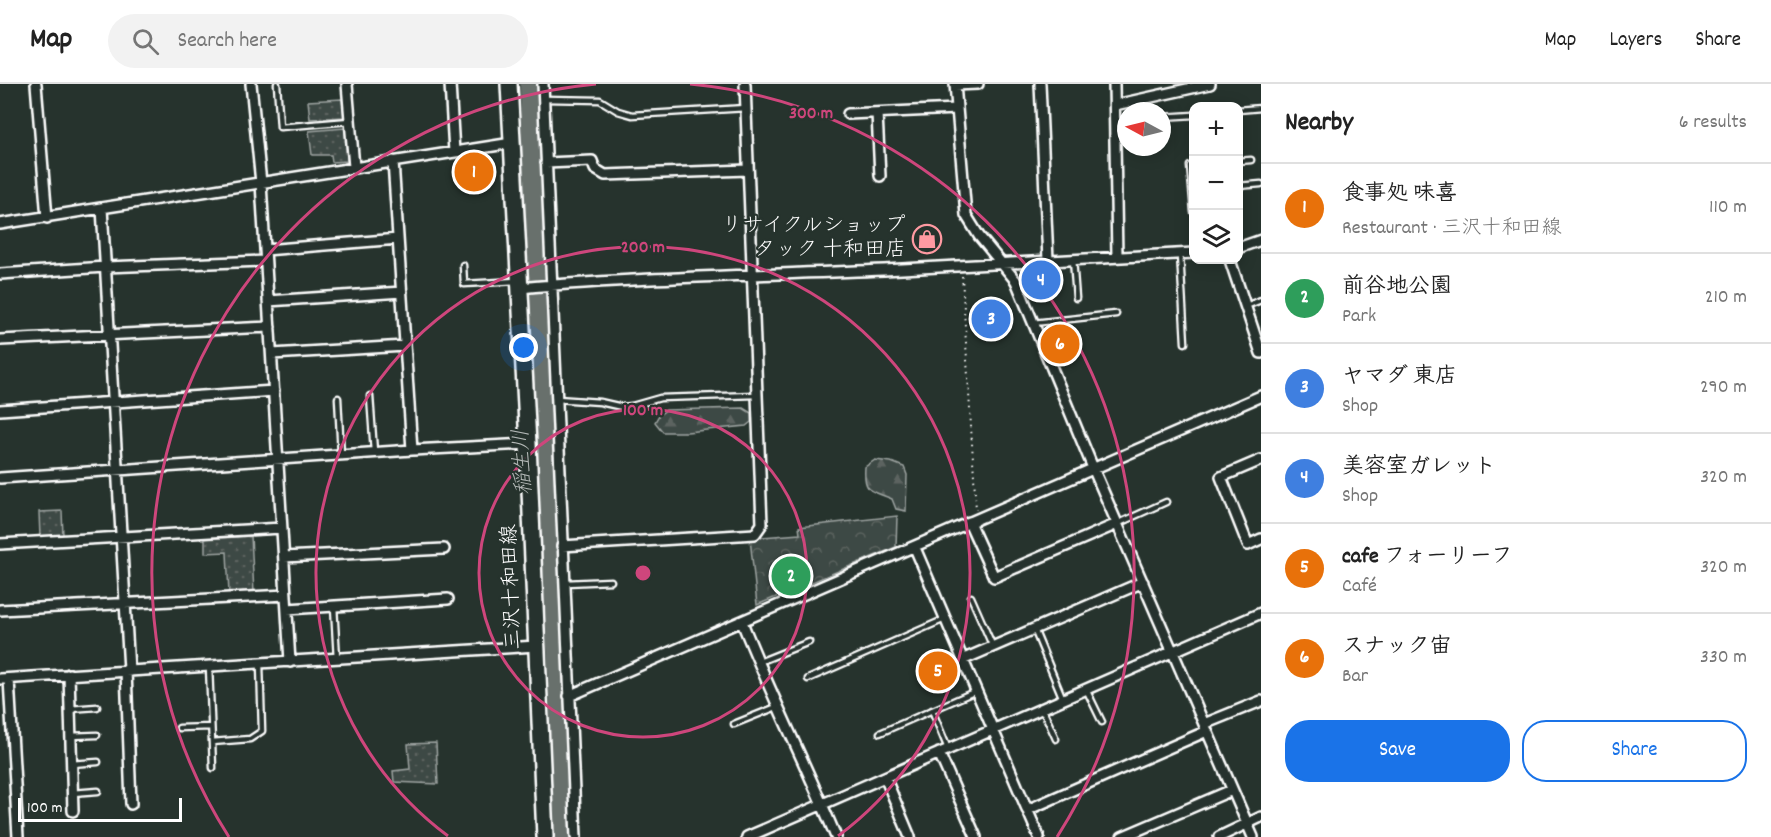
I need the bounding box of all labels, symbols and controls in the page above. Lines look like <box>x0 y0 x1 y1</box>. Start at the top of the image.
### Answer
search box <box>108 14 528 68</box>
text: Map <box>30 21 72 61</box>
icon: search <box>129 25 162 58</box>
text: Search here <box>177 26 277 57</box>
text: Map <box>1545 26 1576 56</box>
text: Layers <box>1609 26 1662 56</box>
text: Share <box>1695 26 1741 56</box>
text: 300 m <box>789 102 833 127</box>
north arrow <box>1117 102 1171 156</box>
map controls <box>1189 102 1243 264</box>
button: + <box>1189 102 1243 156</box>
text: Nearby <box>1285 105 1353 142</box>
text: 6 results <box>1679 109 1747 137</box>
pin: 1 <box>454 150 494 194</box>
button: − <box>1189 156 1243 210</box>
text: 食事処 味喜 <box>1342 179 1457 210</box>
text: 1 <box>1302 194 1307 222</box>
text: 110 m <box>1709 194 1747 222</box>
button: layers <box>1189 210 1243 264</box>
place label: リサイクルショップ タック 十和田店 <box>721 212 906 266</box>
text: Restaurant · 三沢十和田線 <box>1342 215 1562 243</box>
shop icon: リサイクルショップ タック 十和田店 <box>911 223 943 255</box>
text: 200 m <box>621 236 665 261</box>
pin: 4 <box>1022 258 1060 302</box>
text: 前谷地公園 <box>1342 272 1452 303</box>
text: 2 <box>1300 284 1309 312</box>
text: 210 m <box>1705 284 1747 312</box>
pin: 3 <box>972 296 1010 342</box>
text: Park <box>1342 303 1376 331</box>
pin: 6 <box>1040 322 1080 366</box>
your location <box>509 333 538 362</box>
text: ヤマダ 東店 <box>1342 362 1457 393</box>
text: 3 <box>1300 374 1309 402</box>
text: 290 m <box>1700 374 1747 402</box>
text: Shop <box>1342 393 1378 421</box>
text: 100 m <box>623 399 663 424</box>
water label: 稲生川 <box>507 428 541 496</box>
text: 美容室ガレット <box>1342 452 1496 483</box>
text: 4 <box>1300 464 1309 492</box>
text: 320 m <box>1700 464 1747 492</box>
text: Shop <box>1342 483 1378 511</box>
street label: 三沢十和田線 <box>496 524 530 650</box>
text: cafe フォーリーフ <box>1342 542 1513 573</box>
pin: 2 <box>772 554 810 598</box>
text: 5 <box>1300 554 1309 582</box>
text: 320 m <box>1700 554 1747 582</box>
centre of rings <box>633 563 653 583</box>
text: Café <box>1342 573 1377 601</box>
text: スナック宙 <box>1342 632 1452 663</box>
text: 6 <box>1300 644 1309 672</box>
text: 330 m <box>1700 644 1747 672</box>
pin: 5 <box>918 648 958 694</box>
text: Bar <box>1342 663 1368 691</box>
button: Save <box>1285 720 1510 782</box>
button: Share <box>1522 720 1747 782</box>
scale bar <box>18 795 182 822</box>
text: 100 m <box>27 797 63 820</box>

